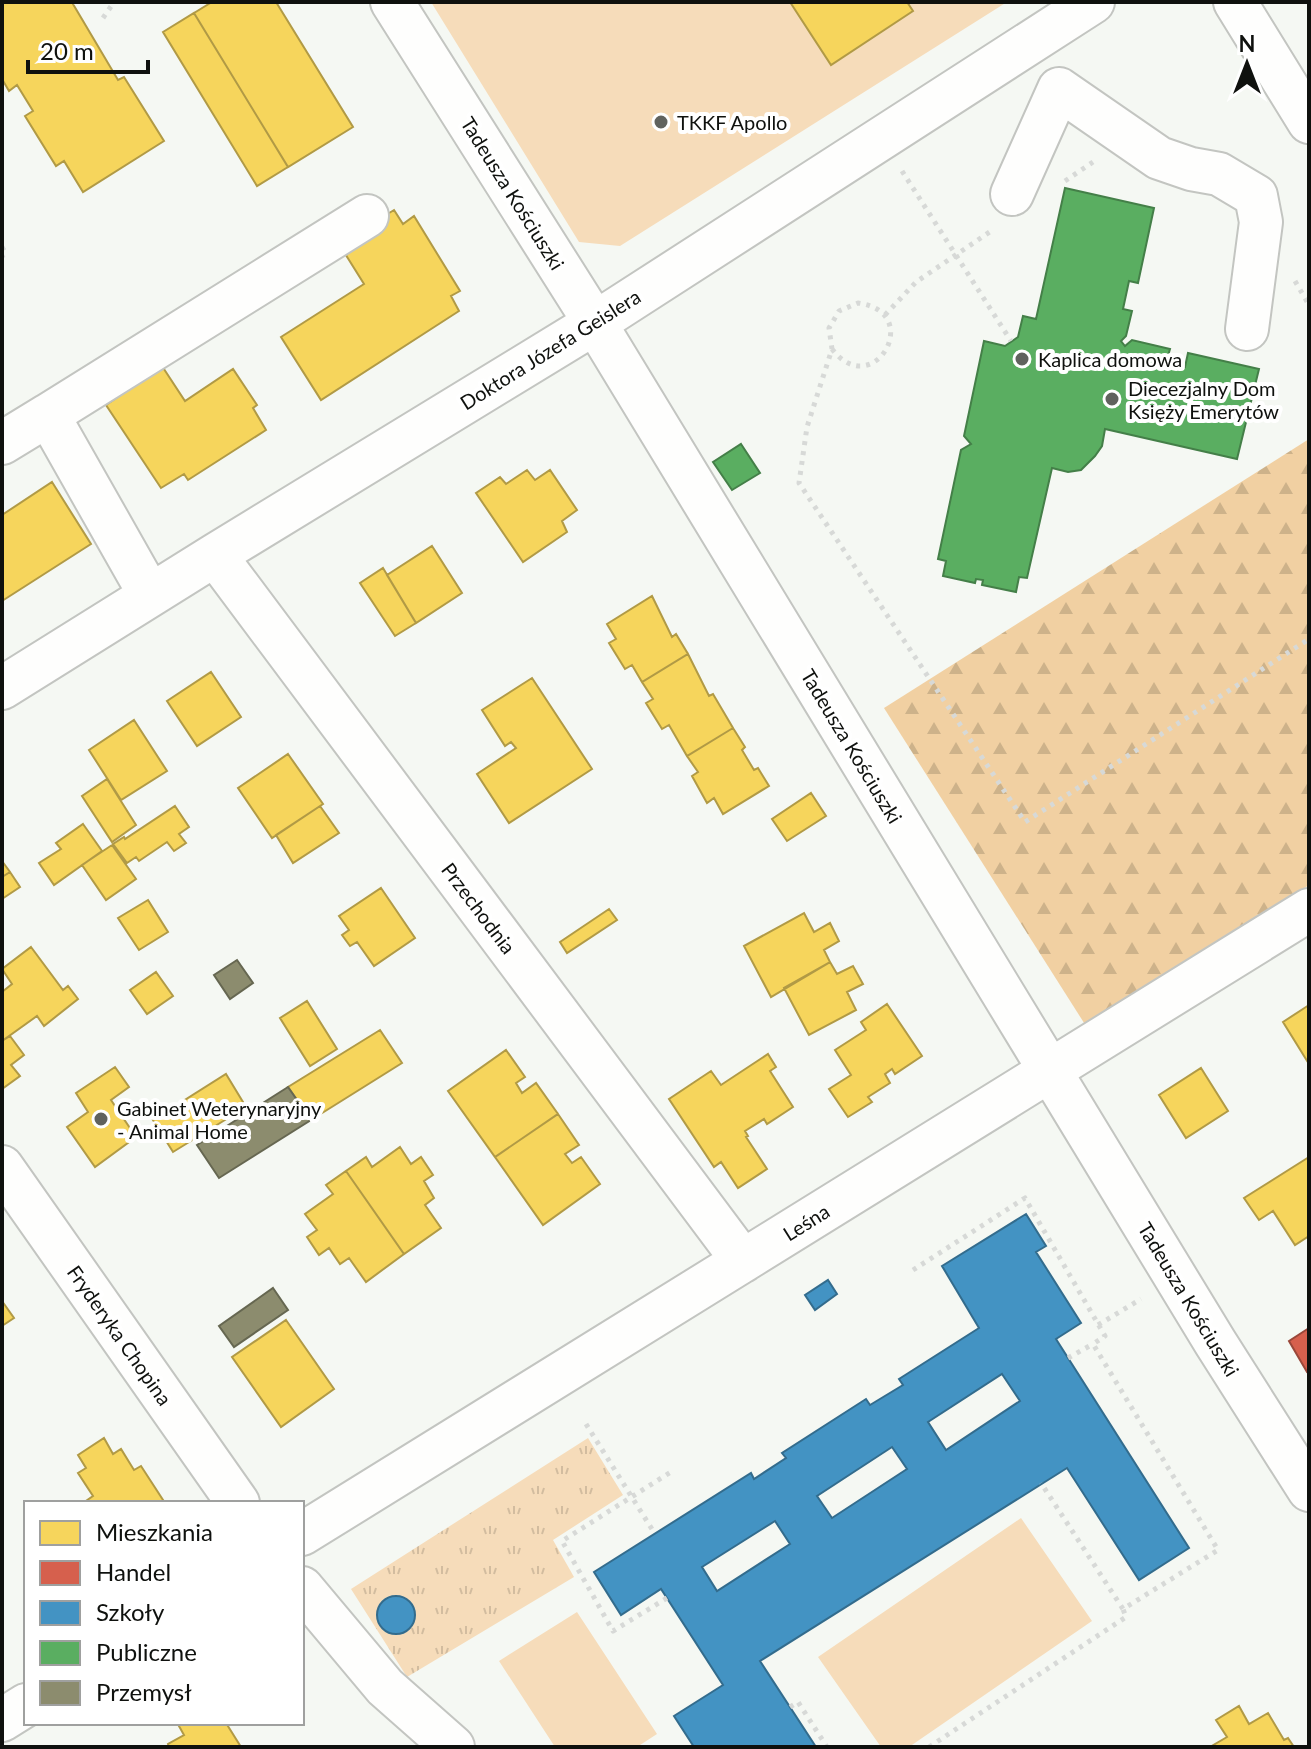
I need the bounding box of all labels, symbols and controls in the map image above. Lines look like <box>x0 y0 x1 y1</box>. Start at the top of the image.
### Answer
scale bar <box>28 24 148 74</box>
north arrow <box>1207 24 1287 104</box>
text: N <box>1239 30 1255 57</box>
text: 20 m <box>40 36 94 65</box>
place label: TKKF Apollo <box>677 110 787 134</box>
street label: Tadeusza Kościuszki <box>456 112 570 274</box>
marker: TKKF Apollo <box>652 113 670 131</box>
street label: Doktora Józefa Geislera <box>455 284 645 414</box>
place label: Kaplica domowa <box>1038 347 1182 371</box>
marker: Kaplica domowa <box>1013 350 1031 368</box>
place label: Diecezjalny Dom Księży Emerytów <box>1128 376 1279 423</box>
marker: Diecezjalny Dom Księży Emerytów <box>1103 390 1121 408</box>
street label: Tadeusza Kościuszki <box>796 664 908 828</box>
street label: Przechodnia <box>437 858 521 958</box>
place label: Gabinet Weterynaryjny - Animal Home <box>117 1096 322 1143</box>
marker: Gabinet Weterynaryjny - Animal Home <box>92 1110 110 1128</box>
street label: Leśna <box>778 1199 834 1245</box>
street label: Tadeusza Kościuszki <box>1133 1217 1245 1381</box>
street label: Fryderyka Chopina <box>63 1260 177 1410</box>
legend <box>24 1501 304 1725</box>
text: Mieszkania <box>96 1517 213 1546</box>
text: Handel <box>96 1557 171 1586</box>
text: Szkoły <box>96 1597 165 1626</box>
text: Publiczne <box>96 1637 197 1666</box>
text: Przemysł <box>96 1677 192 1706</box>

